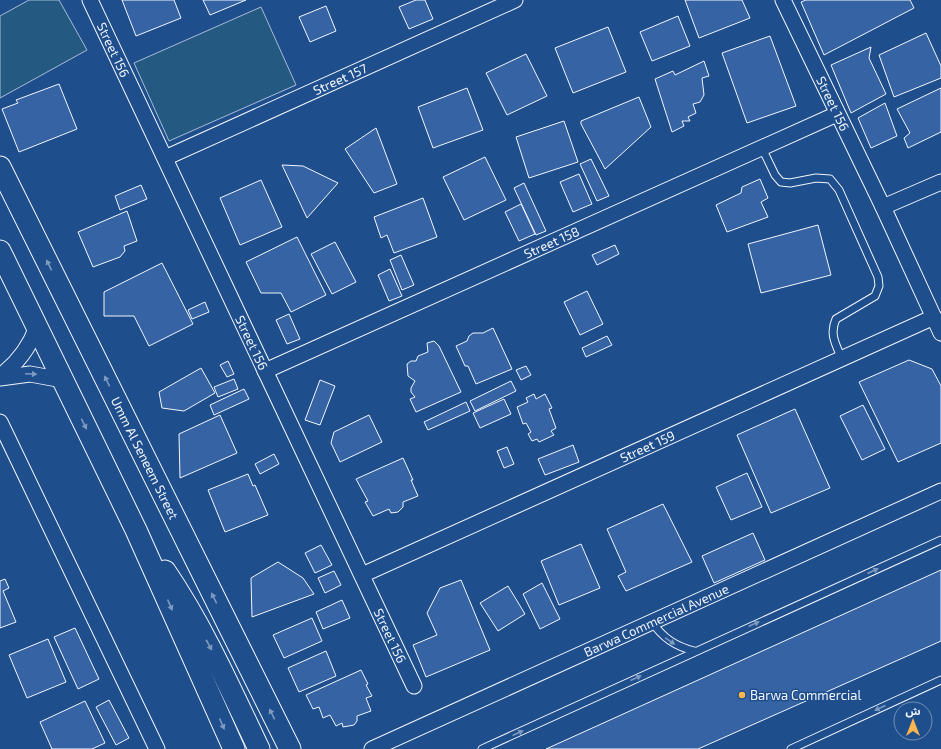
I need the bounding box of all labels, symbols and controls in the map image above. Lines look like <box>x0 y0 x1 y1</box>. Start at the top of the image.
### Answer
street label: Street 156 <box>94 20 133 80</box>
street label: Street 157 <box>310 60 370 98</box>
street label: Street 156 <box>813 74 853 133</box>
street label: Street 158 <box>521 223 582 262</box>
one-way arrow <box>46 259 52 270</box>
street label: Street 156 <box>232 313 272 373</box>
one-way arrow <box>25 371 38 377</box>
one-way arrow <box>104 375 110 387</box>
street label: Umm Al Seneem Street <box>108 394 182 522</box>
one-way arrow <box>81 419 87 430</box>
street label: Street 159 <box>617 427 677 466</box>
one-way arrow <box>867 568 878 574</box>
street label: Barwa Commercial Avenue <box>581 580 731 660</box>
one-way arrow <box>211 592 218 603</box>
one-way arrow <box>167 600 173 612</box>
street label: Street 156 <box>370 606 410 666</box>
one-way arrow <box>749 621 760 627</box>
one-way arrow <box>665 637 675 645</box>
one-way arrow <box>206 639 213 651</box>
one-way arrow <box>630 675 641 681</box>
place label: Barwa Commercial <box>750 687 861 703</box>
marker: Barwa Commercial <box>737 690 747 700</box>
north arrow <box>893 701 933 741</box>
text: ش <box>905 704 921 718</box>
one-way arrow <box>875 705 886 711</box>
one-way arrow <box>269 708 275 720</box>
one-way arrow <box>219 718 226 730</box>
one-way arrow <box>512 730 523 736</box>

